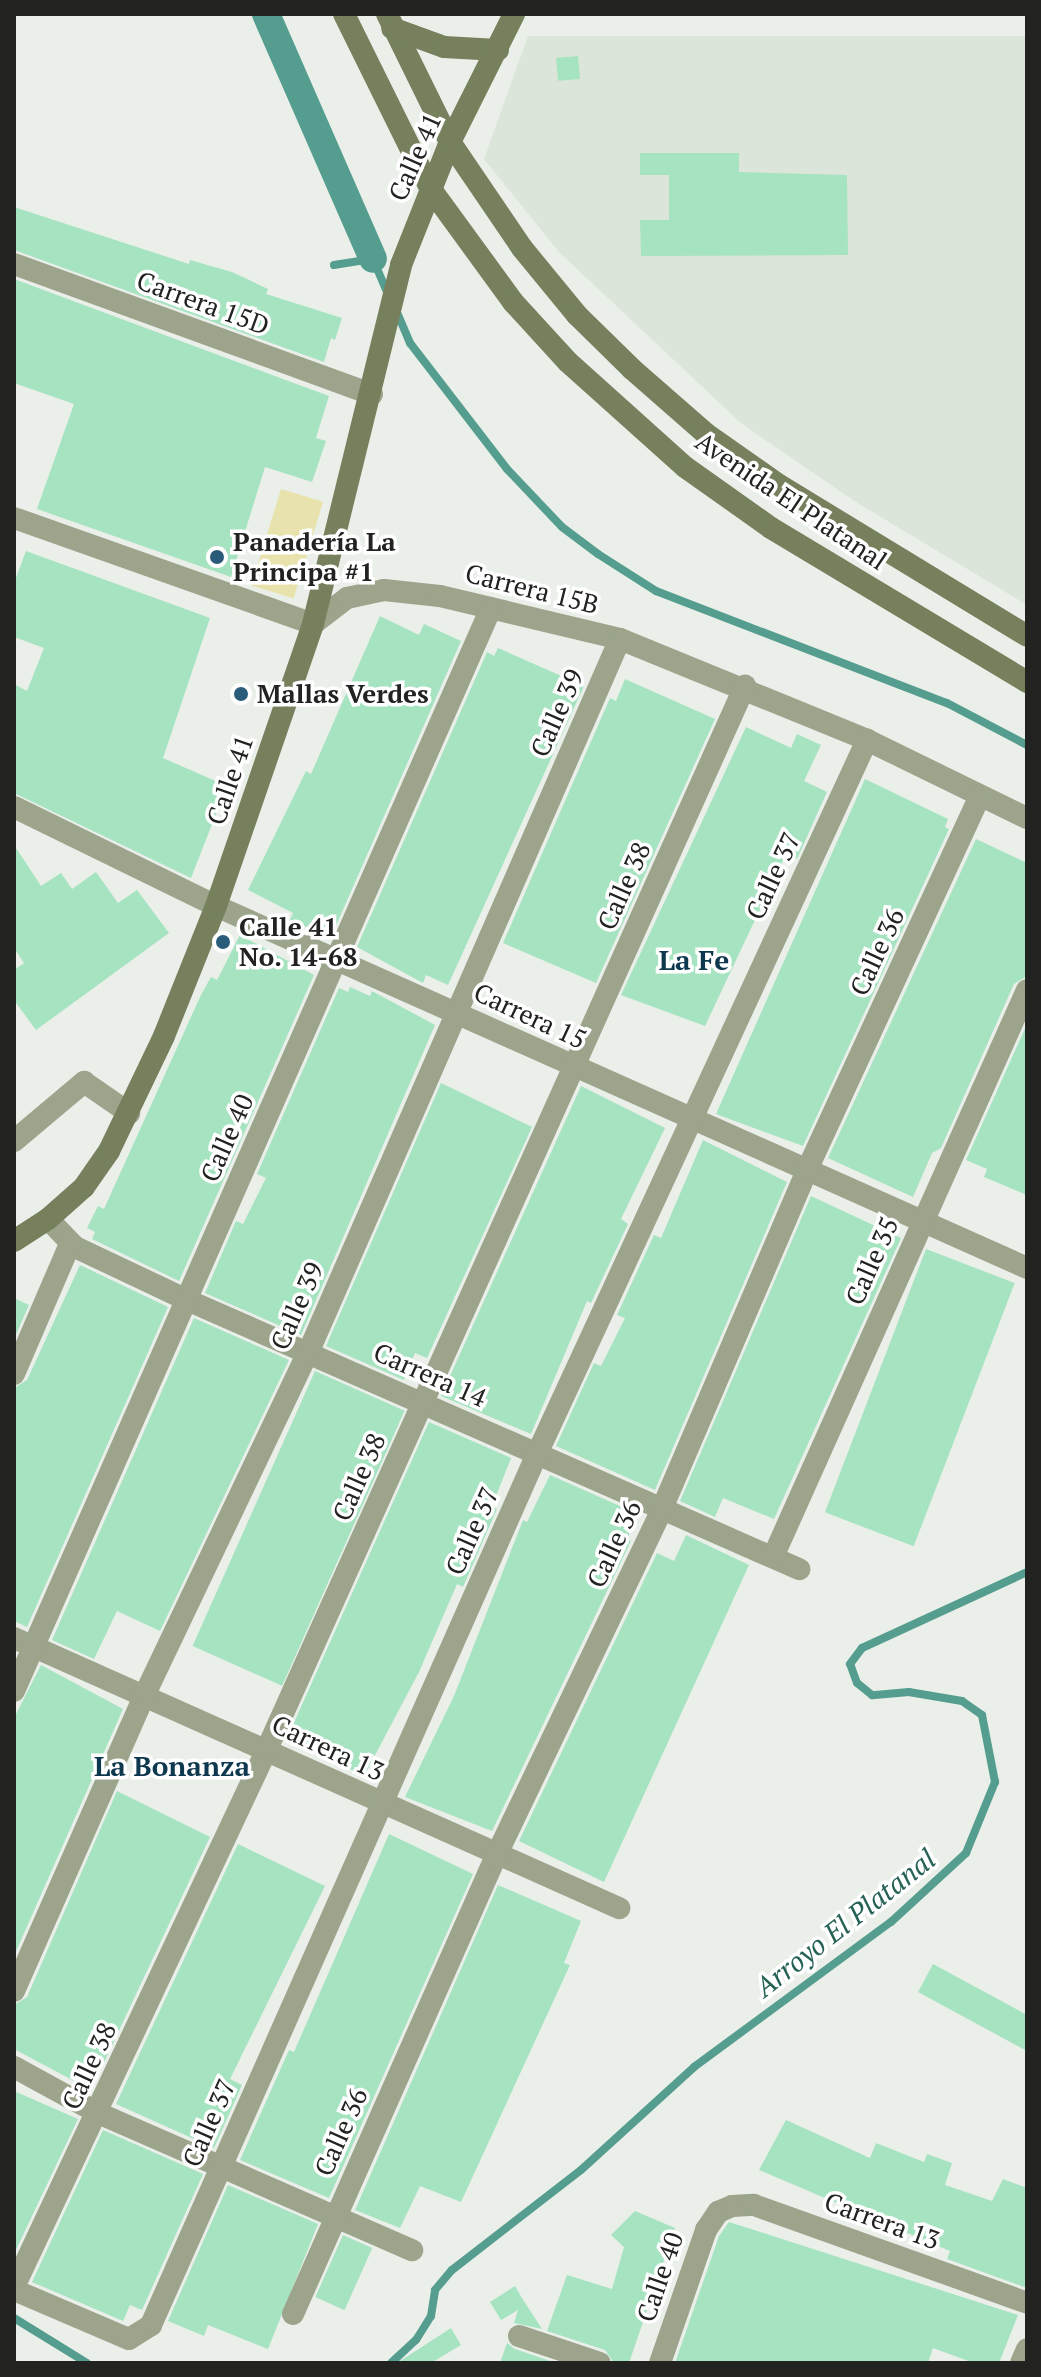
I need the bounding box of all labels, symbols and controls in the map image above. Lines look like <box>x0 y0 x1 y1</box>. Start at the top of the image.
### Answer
street label: Calle 41 <box>382 108 448 206</box>
street label: Carrera 15D <box>133 265 273 341</box>
street label: Avenida El Platanal <box>690 426 892 576</box>
place label: Panadería La Principa #1 <box>233 526 396 588</box>
marker: Panadería La Principa #1 <box>208 548 226 566</box>
street label: Carrera 15B <box>462 557 602 621</box>
street label: Calle 39 <box>524 664 590 762</box>
place label: Mallas Verdes <box>257 678 429 710</box>
marker: Mallas Verdes <box>232 685 250 703</box>
street label: Calle 41 <box>200 731 260 829</box>
street label: Calle 37 <box>739 827 807 925</box>
street label: Calle 38 <box>591 837 657 935</box>
street label: Calle 36 <box>843 903 911 1001</box>
place label: Calle 41 No. 14-68 <box>239 911 358 972</box>
marker: Calle 41 No. 14-68 <box>214 933 232 951</box>
district label: La Fe <box>659 943 729 977</box>
street label: Carrera 15 <box>469 976 591 1056</box>
street label: Calle 40 <box>194 1089 260 1187</box>
street label: Calle 35 <box>839 1212 905 1310</box>
street label: Calle 39 <box>264 1257 330 1355</box>
street label: Carrera 14 <box>369 1336 491 1414</box>
street label: Calle 38 <box>326 1428 392 1526</box>
street label: Calle 37 <box>439 1482 505 1580</box>
street label: Calle 36 <box>580 1495 648 1593</box>
street label: Carrera 13 <box>267 1708 389 1788</box>
district label: La Bonanza <box>94 1749 250 1783</box>
water label: Arroyo El Platanal <box>748 1842 942 2004</box>
street label: Calle 38 <box>55 2017 123 2115</box>
street label: Calle 37 <box>176 2074 242 2172</box>
street label: Calle 36 <box>308 2083 374 2181</box>
street label: Carrera 13 <box>820 2186 944 2256</box>
street label: Calle 40 <box>630 2228 690 2326</box>

